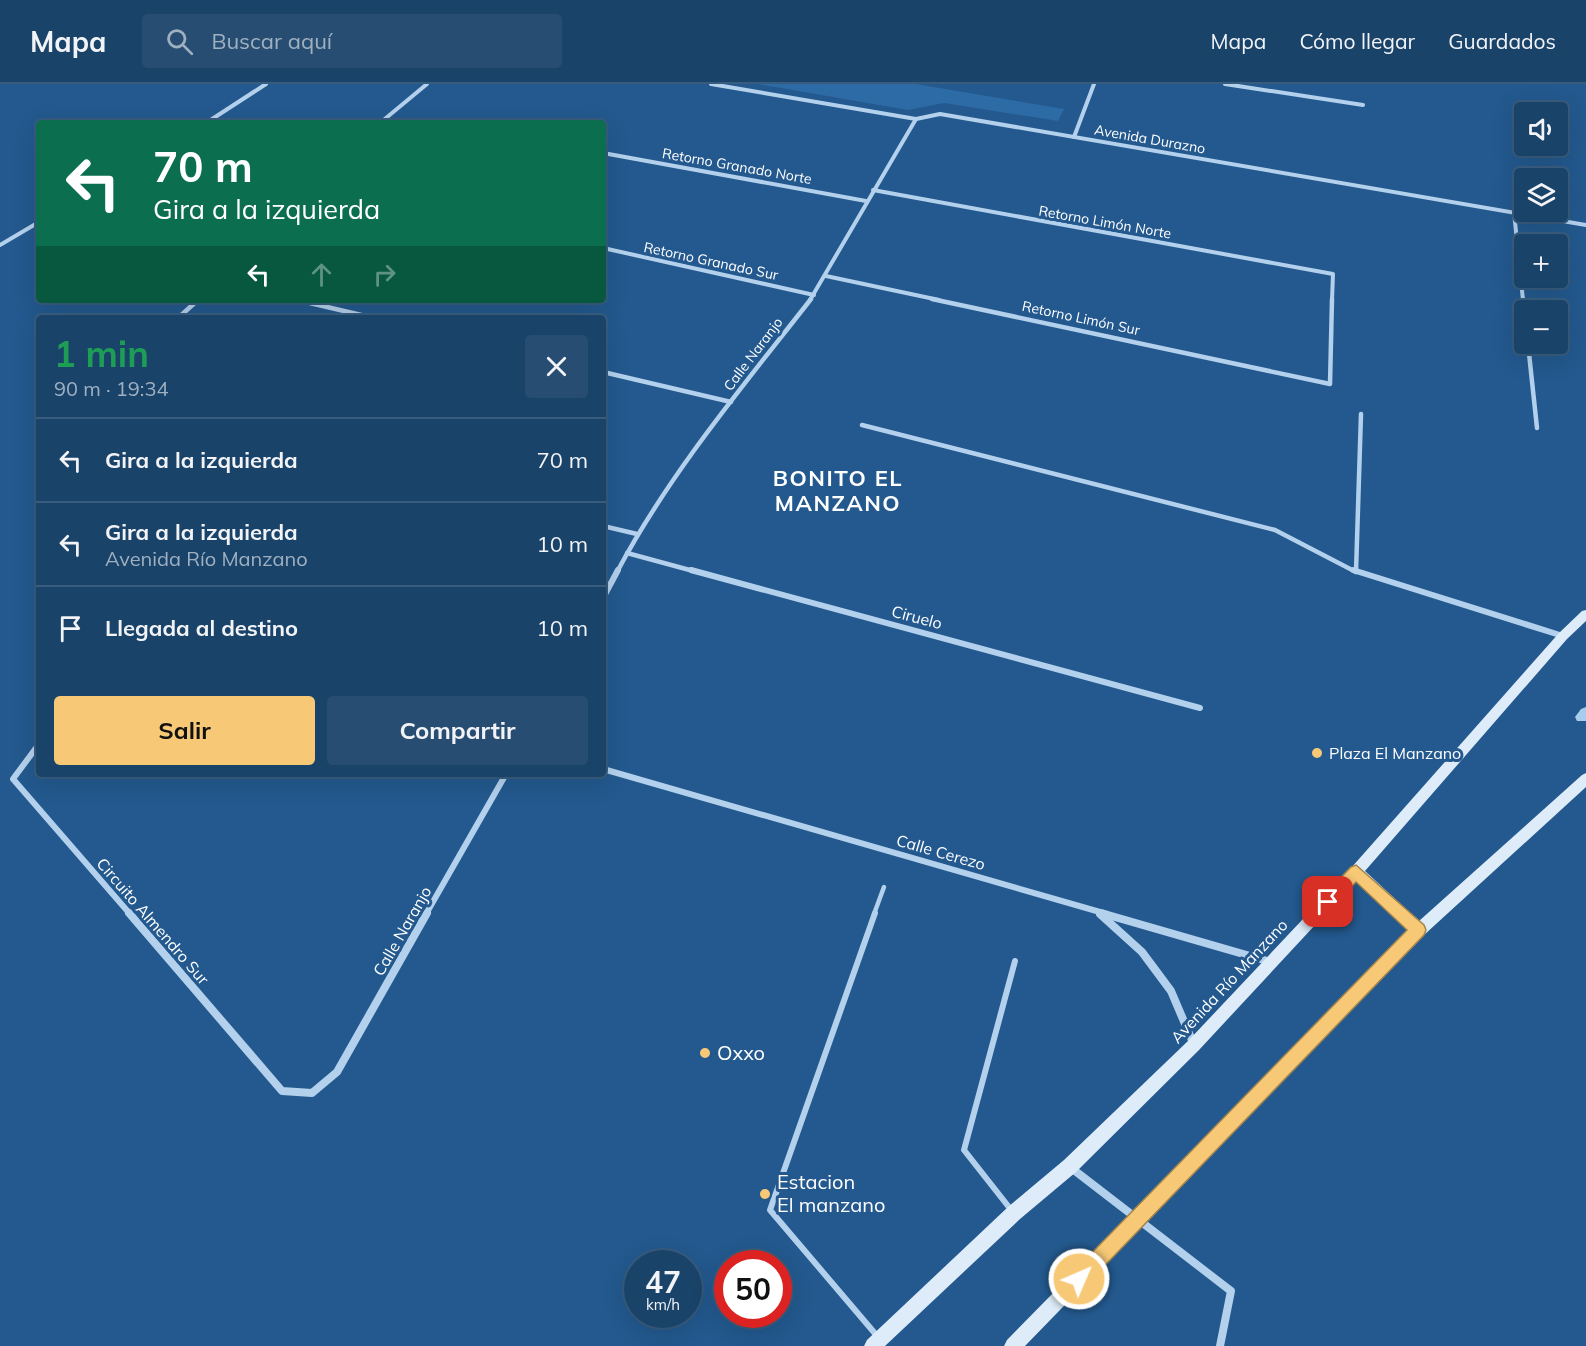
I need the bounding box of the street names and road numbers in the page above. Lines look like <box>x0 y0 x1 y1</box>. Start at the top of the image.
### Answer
street label: Avenida Durazno <box>1093 120 1207 158</box>
street label: Retorno Granado Norte <box>661 144 813 188</box>
street label: Retorno Limón Norte <box>1037 201 1173 243</box>
street label: Retorno Granado Sur <box>642 238 781 284</box>
street label: Retorno Limón Sur <box>1020 297 1142 339</box>
street label: Calle Naranjo <box>719 314 787 394</box>
street label: Ciruelo <box>890 601 944 633</box>
street label: Calle Cerezo <box>894 830 988 874</box>
street label: Circuito Almendro Sur <box>92 853 214 989</box>
street label: Calle Naranjo <box>368 883 436 979</box>
street label: Avenida Río Manzano <box>1166 915 1292 1047</box>

